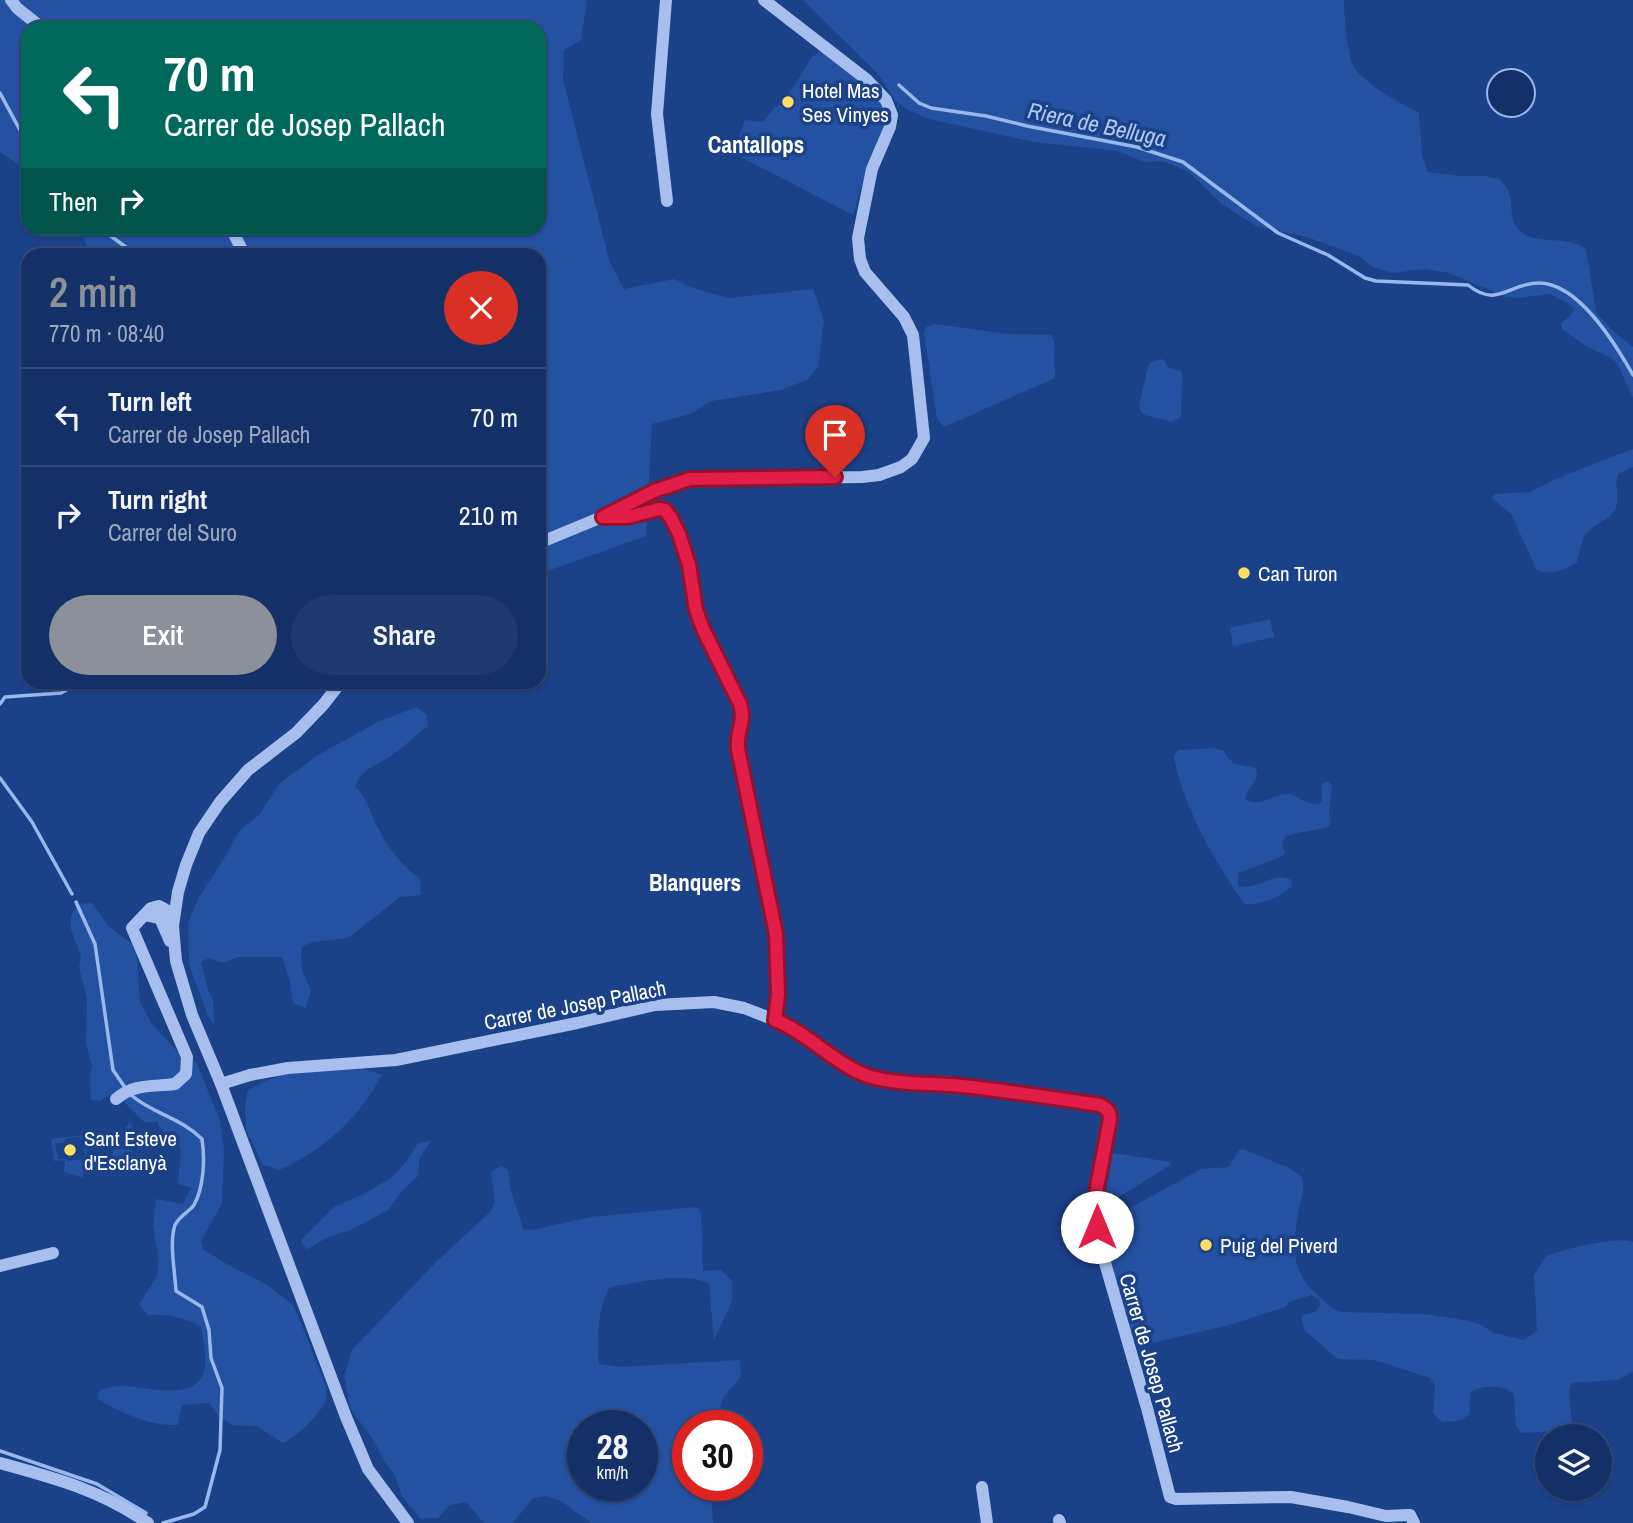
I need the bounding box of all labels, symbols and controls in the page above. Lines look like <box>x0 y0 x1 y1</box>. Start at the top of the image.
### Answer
text: 70 m <box>164 40 256 106</box>
icon: left <box>49 49 140 140</box>
place label: Hotel Mas Ses Vinyes <box>802 76 889 129</box>
marker: Hotel Mas Ses Vinyes <box>780 94 796 110</box>
water label: Riera de Belluga <box>1025 94 1169 154</box>
text: Carrer de Josep Pallach <box>164 103 445 146</box>
district label: Cantallops <box>708 129 804 160</box>
icon: right <box>112 182 150 220</box>
text: Then <box>49 184 98 219</box>
text: 2 min <box>49 264 138 320</box>
button: close <box>444 271 518 345</box>
text: 770 m · 08:40 <box>49 318 164 349</box>
text: Turn left <box>108 384 192 419</box>
icon: left <box>49 398 87 436</box>
text: 70 m <box>471 400 518 435</box>
pin <box>805 405 865 477</box>
icon: arrive <box>816 416 854 454</box>
text: Carrer de Josep Pallach <box>108 419 310 450</box>
text: Turn right <box>108 482 207 517</box>
icon: right <box>49 496 87 534</box>
text: 210 m <box>459 498 518 533</box>
text: Carrer del Suro <box>108 517 237 548</box>
place label: Can Turon <box>1258 559 1338 588</box>
marker: Can Turon <box>1236 565 1252 581</box>
button: Exit <box>49 595 277 675</box>
button: Share <box>291 595 518 675</box>
district label: Blanquers <box>649 867 741 898</box>
street label: Carrer de Josep Pallach <box>482 973 668 1037</box>
place label: Sant Esteve d'Esclanyà <box>84 1124 177 1177</box>
marker: Sant Esteve d'Esclanyà <box>62 1142 78 1158</box>
position arrow <box>1060 1190 1134 1264</box>
place label: Puig del Piverd <box>1220 1231 1338 1260</box>
marker: Puig del Piverd <box>1198 1237 1214 1253</box>
street label: Carrer de Josep Pallach <box>1113 1270 1191 1456</box>
speed limit sign: 30 <box>672 1410 763 1501</box>
text: 28 <box>597 1423 628 1470</box>
map controls <box>1535 1424 1612 1501</box>
button: layers <box>1535 1424 1612 1501</box>
text: km/h <box>597 1460 629 1485</box>

